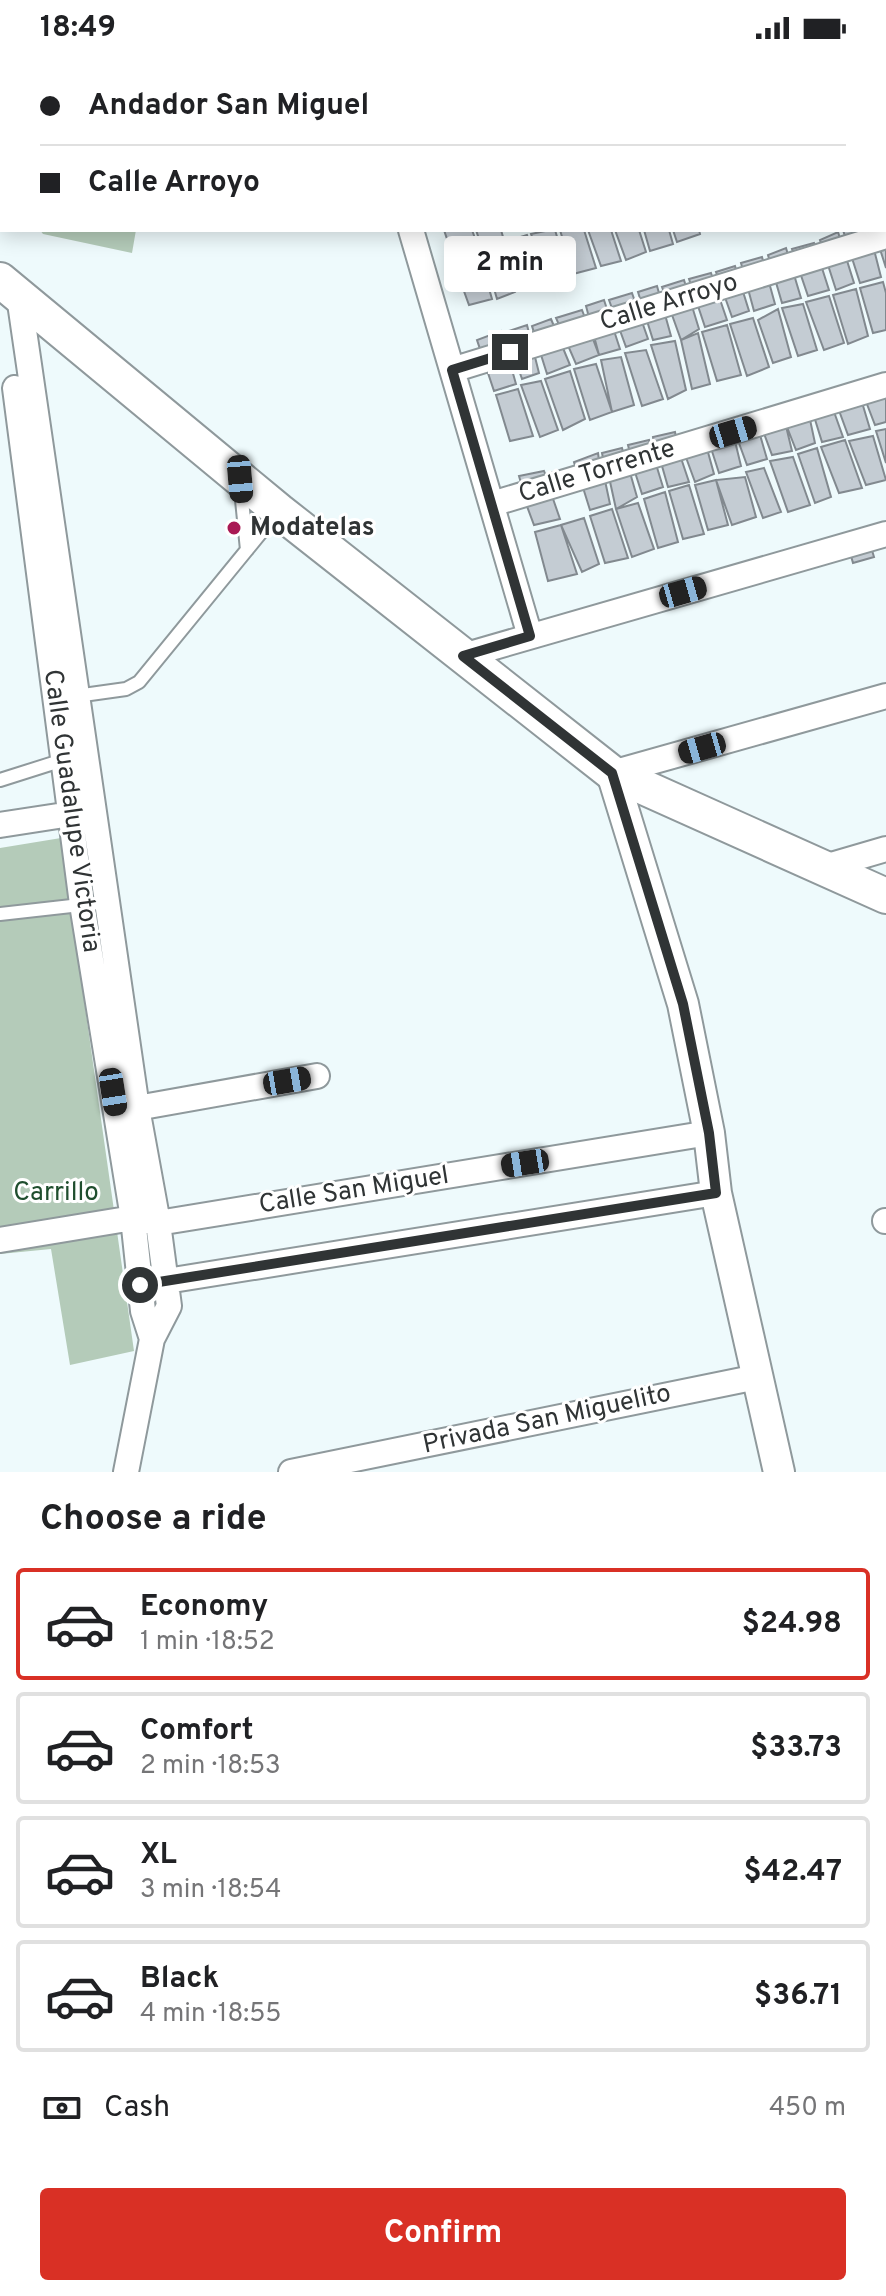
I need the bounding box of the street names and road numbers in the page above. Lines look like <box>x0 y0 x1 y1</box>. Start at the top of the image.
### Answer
street label: Calle Arroyo <box>596 266 742 340</box>
street label: Calle Torrente <box>515 433 679 511</box>
street label: Calle Guadalupe Victoria <box>35 667 107 955</box>
street label: Calle San Miguel <box>257 1160 451 1222</box>
street label: Privada San Miguelito <box>420 1378 674 1462</box>

